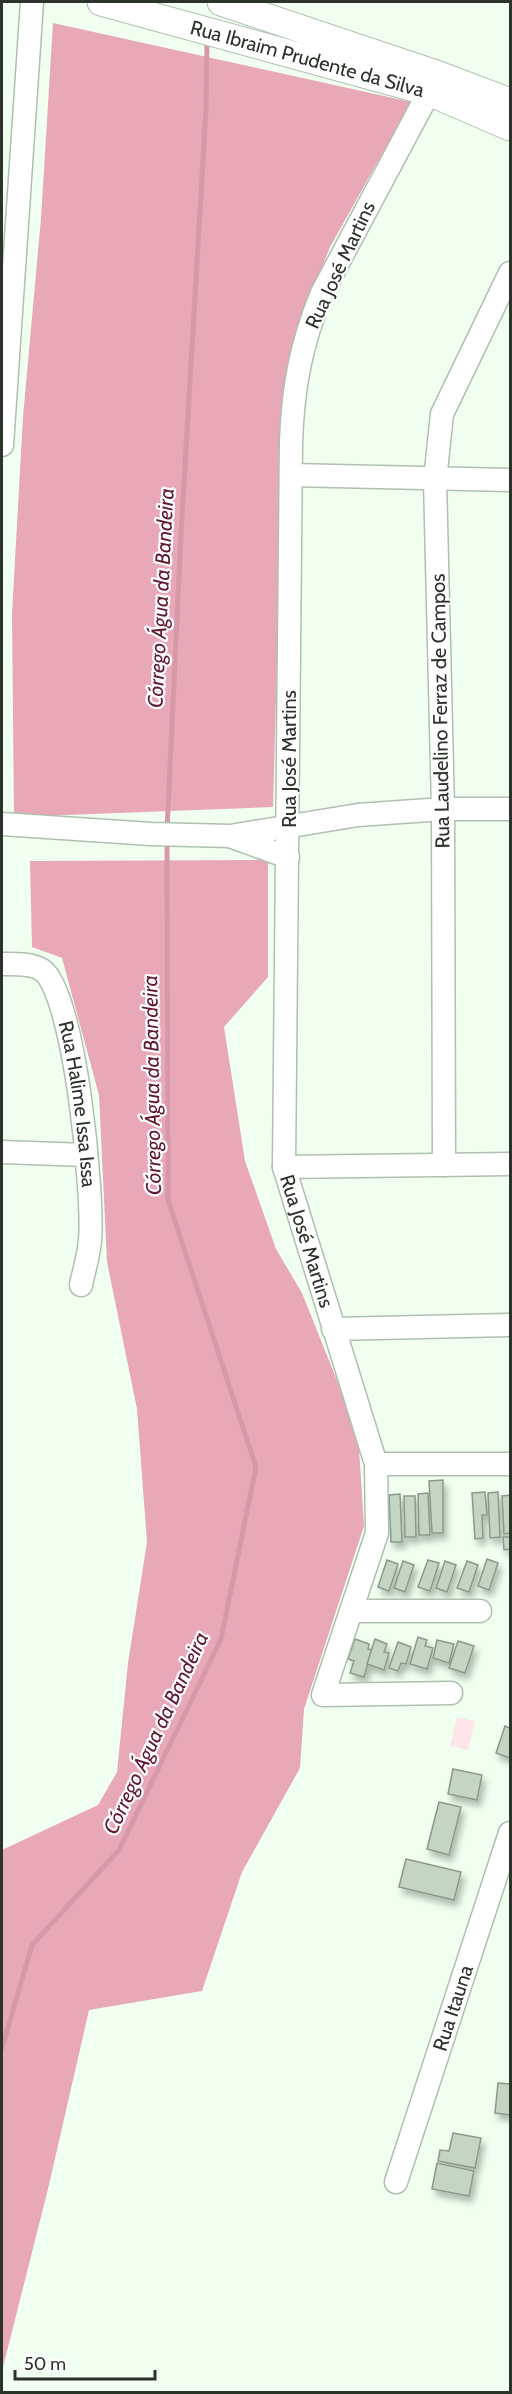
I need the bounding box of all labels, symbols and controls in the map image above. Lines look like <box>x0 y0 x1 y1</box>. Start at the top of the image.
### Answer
street label: Rua Ibraim Prudente da Silva <box>188 15 427 102</box>
street label: Rua José Martins <box>300 198 380 332</box>
water label: Córrego Água da Bandeira <box>141 487 179 708</box>
street label: Rua Laudelino Ferraz de Campos <box>426 573 454 849</box>
street label: Rua José Martins <box>277 690 301 828</box>
water label: Córrego Água da Bandeira <box>136 975 166 1195</box>
street label: Rua Halime Issa Issa <box>54 1018 101 1188</box>
street label: Rua José Martins <box>275 1172 339 1310</box>
water label: Córrego Água da Bandeira <box>97 1627 213 1838</box>
street label: Rua Itauna <box>428 1962 478 2054</box>
scale bar <box>15 2343 154 2381</box>
text: 50 m <box>24 2353 66 2375</box>

